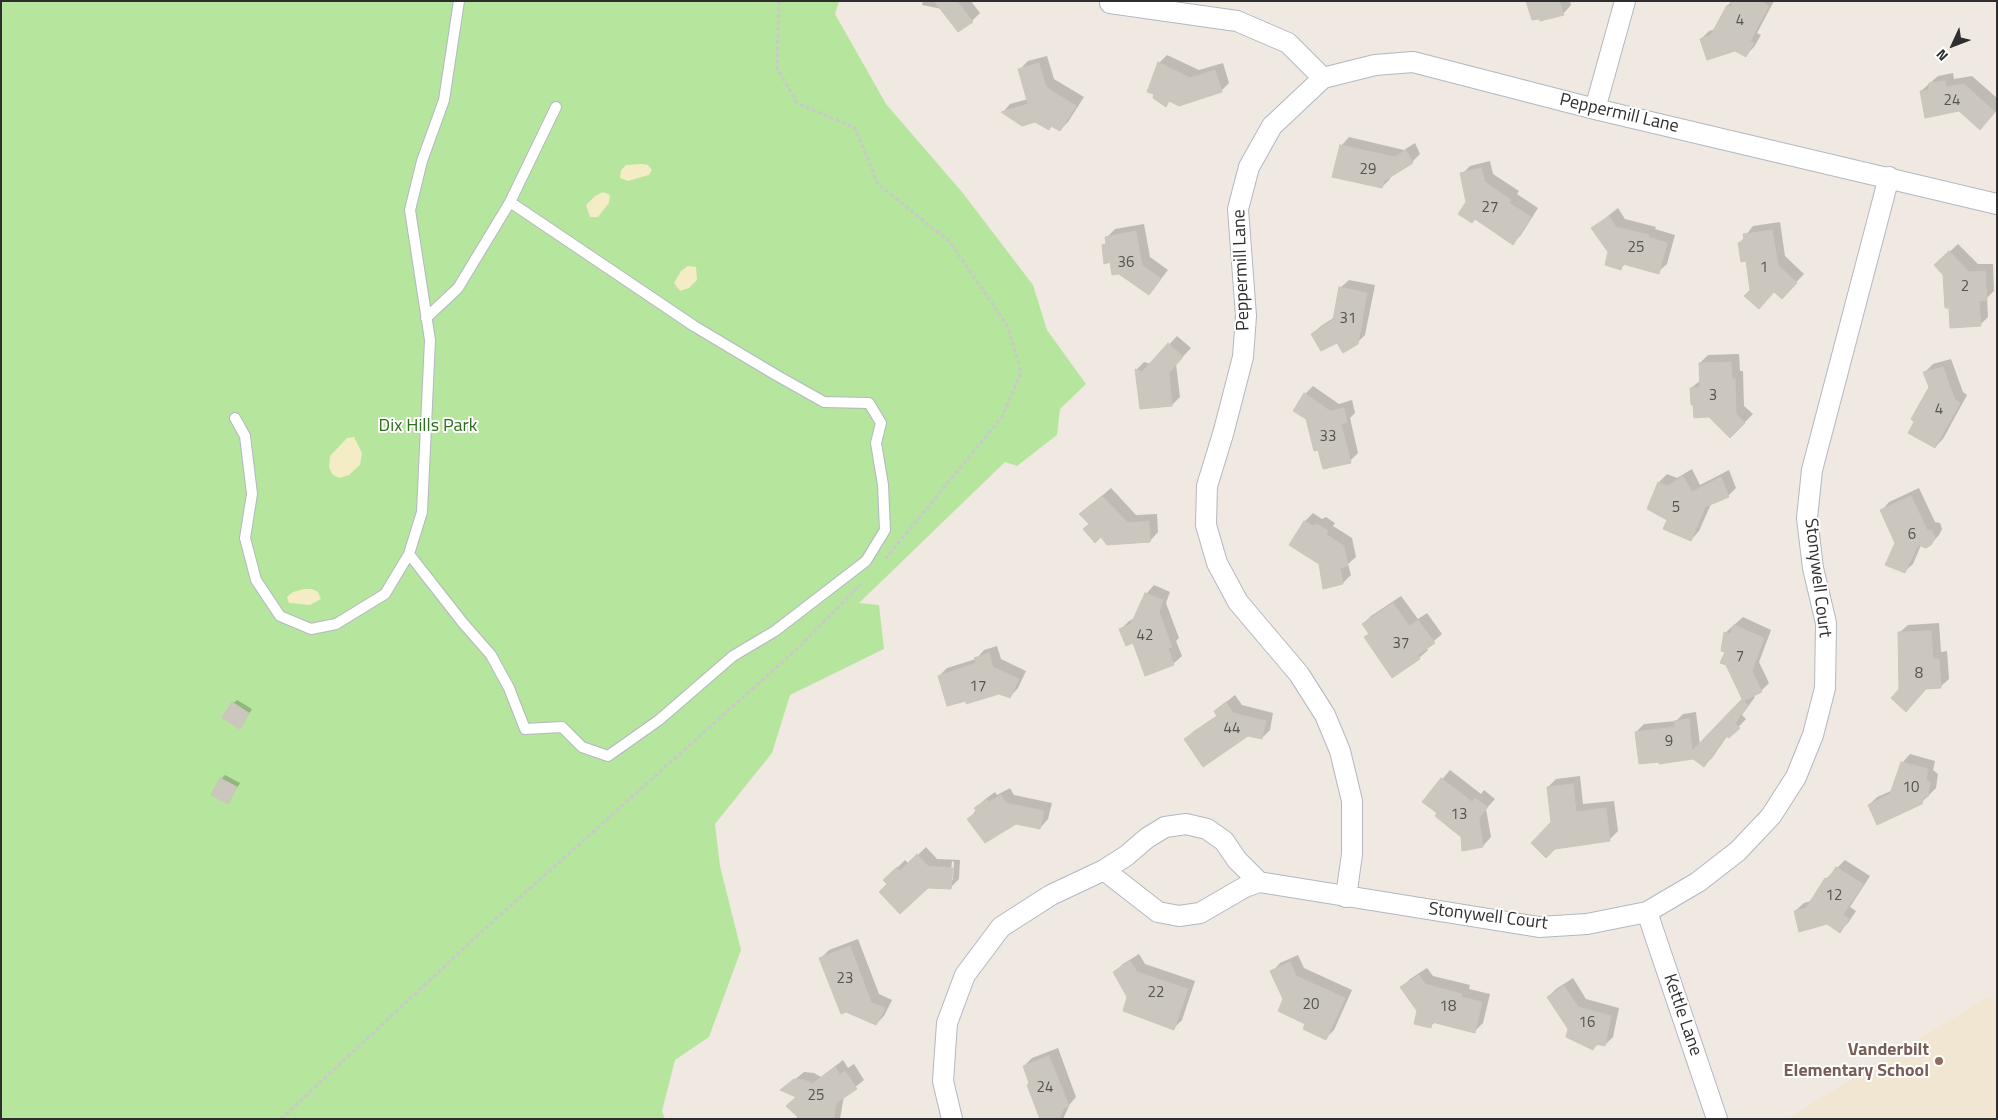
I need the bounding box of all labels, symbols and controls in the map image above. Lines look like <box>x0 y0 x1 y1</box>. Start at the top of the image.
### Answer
house number: 4 <box>1736 12 1744 30</box>
north arrow <box>1928 20 1978 70</box>
text: N <box>1931 45 1953 66</box>
street label: Peppermill Lane <box>1557 90 1681 138</box>
house number: 24 <box>1944 92 1960 110</box>
house number: 29 <box>1360 161 1376 179</box>
house number: 27 <box>1482 199 1498 217</box>
street label: Peppermill Lane <box>1229 209 1255 331</box>
house number: 25 <box>1628 239 1644 257</box>
house number: 36 <box>1118 254 1134 272</box>
house number: 1 <box>1760 259 1768 277</box>
house number: 2 <box>1961 278 1969 296</box>
house number: 31 <box>1340 310 1356 328</box>
house number: 3 <box>1709 387 1717 405</box>
house number: 4 <box>1935 401 1943 419</box>
park label: Dix Hills Park <box>379 416 477 438</box>
house number: 33 <box>1320 428 1336 446</box>
house number: 5 <box>1672 499 1680 517</box>
street label: Stonywell Court <box>1799 517 1835 639</box>
house number: 6 <box>1908 526 1916 544</box>
house number: 42 <box>1137 627 1153 645</box>
house number: 37 <box>1393 635 1409 653</box>
house number: 7 <box>1736 648 1744 666</box>
house number: 8 <box>1915 665 1923 683</box>
house number: 17 <box>970 678 986 696</box>
house number: 44 <box>1224 720 1240 738</box>
house number: 9 <box>1665 733 1673 751</box>
house number: 10 <box>1903 779 1919 797</box>
house number: 13 <box>1451 806 1467 824</box>
house number: 12 <box>1826 887 1842 905</box>
street label: Stonywell Court <box>1427 899 1549 935</box>
house number: 23 <box>837 970 853 988</box>
street label: Kettle Lane <box>1658 971 1706 1059</box>
house number: 22 <box>1148 984 1164 1002</box>
house number: 20 <box>1303 996 1319 1014</box>
house number: 18 <box>1440 998 1456 1016</box>
house number: 16 <box>1579 1014 1595 1032</box>
place label: Vanderbilt Elementary School <box>1784 1040 1929 1082</box>
marker: Vanderbilt Elementary School <box>1933 1055 1945 1067</box>
house number: 24 <box>1037 1079 1053 1097</box>
house number: 25 <box>808 1087 824 1105</box>

